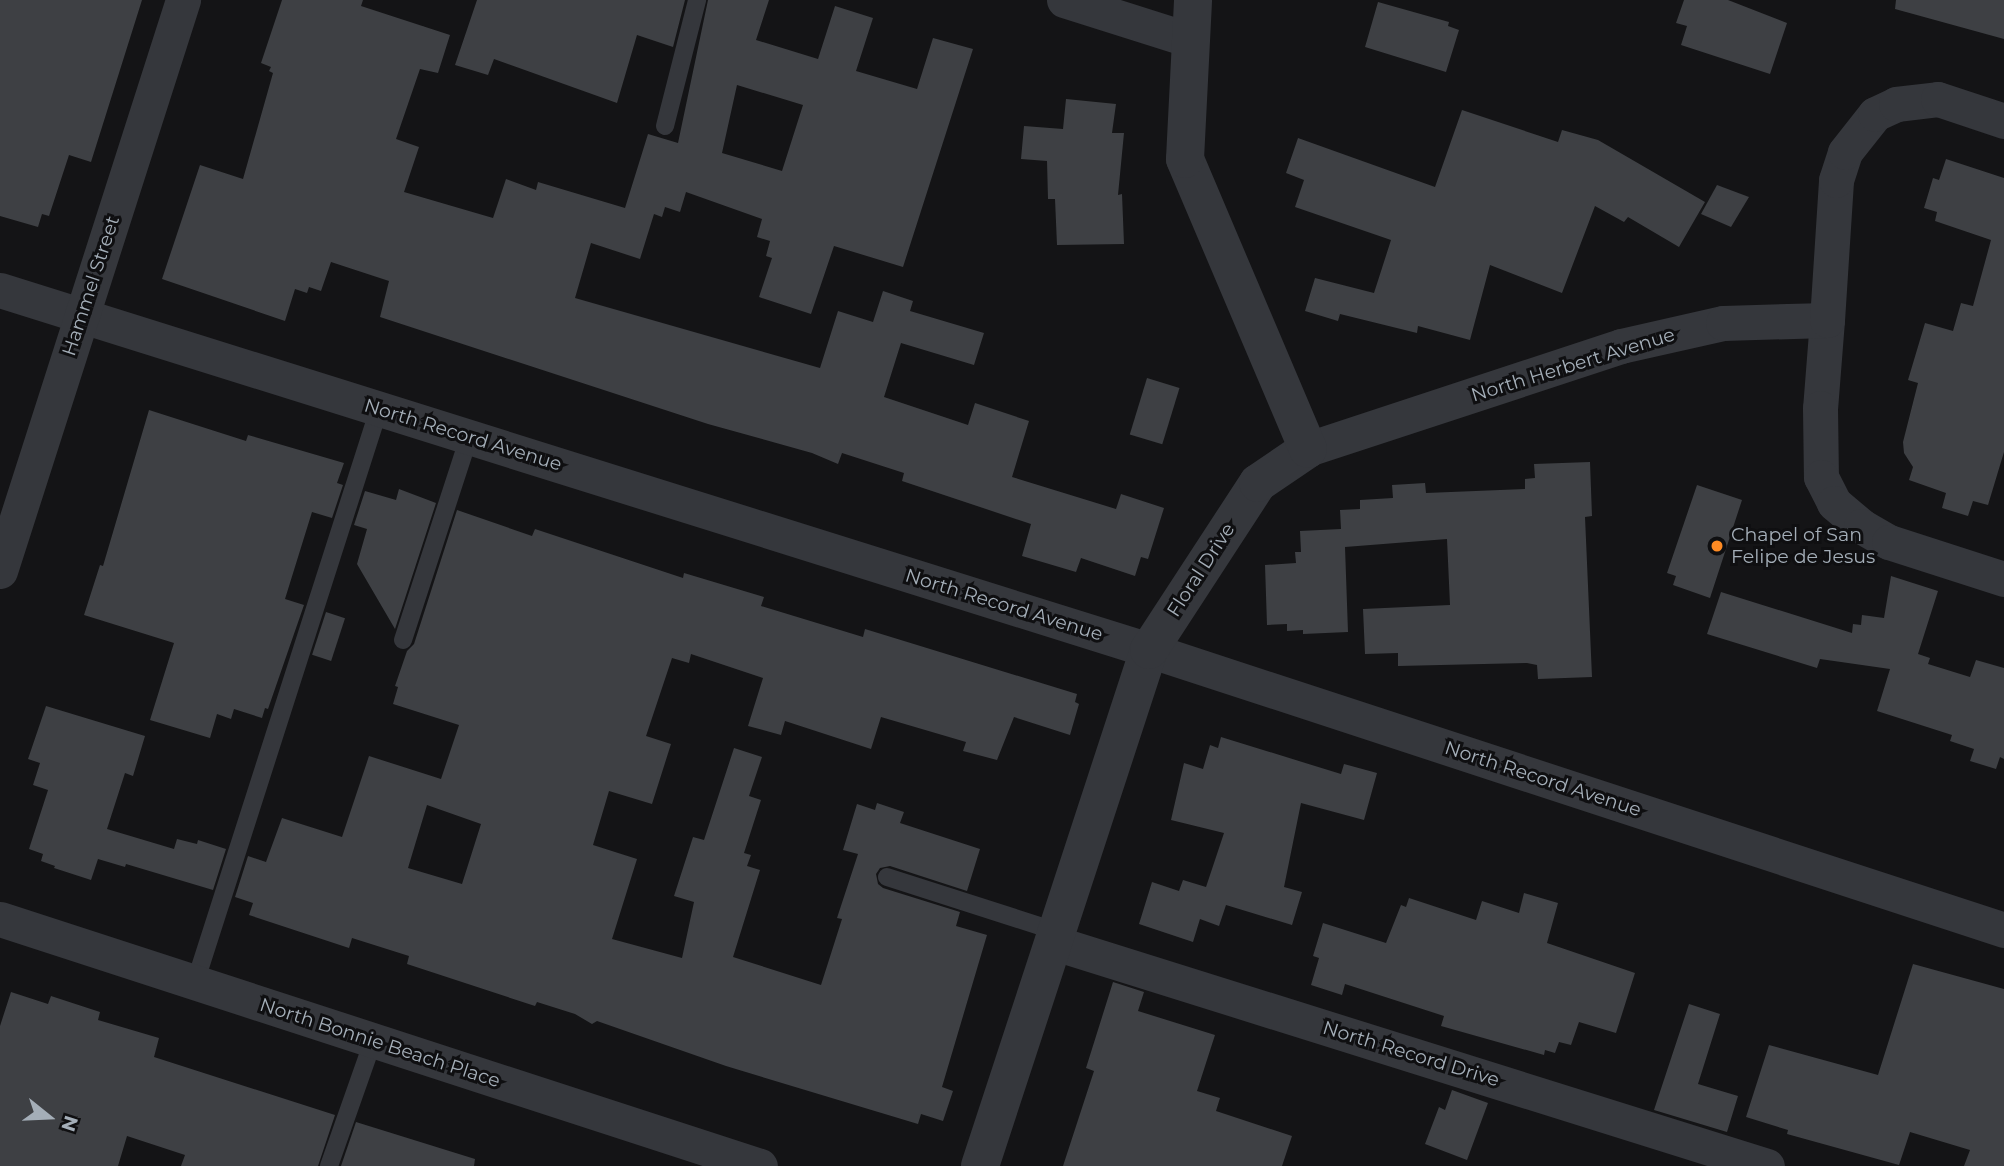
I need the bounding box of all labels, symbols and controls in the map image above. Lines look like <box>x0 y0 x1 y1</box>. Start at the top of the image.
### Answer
street label: Hammel Street <box>58 213 124 359</box>
street label: North Herbert Avenue <box>1468 323 1678 407</box>
street label: North Record Avenue <box>361 394 565 476</box>
street label: Floral Drive <box>1162 519 1240 621</box>
place label: Chapel of San Felipe de Jesus <box>1731 524 1875 568</box>
marker: Chapel of San Felipe de Jesus <box>1709 538 1725 554</box>
street label: North Record Avenue <box>902 564 1106 646</box>
street label: North Record Avenue <box>1442 736 1644 822</box>
street label: North Bonnie Beach Place <box>257 993 503 1093</box>
street label: North Record Drive <box>1320 1016 1502 1092</box>
north arrow <box>14 1082 84 1152</box>
text: N <box>56 1113 83 1134</box>

